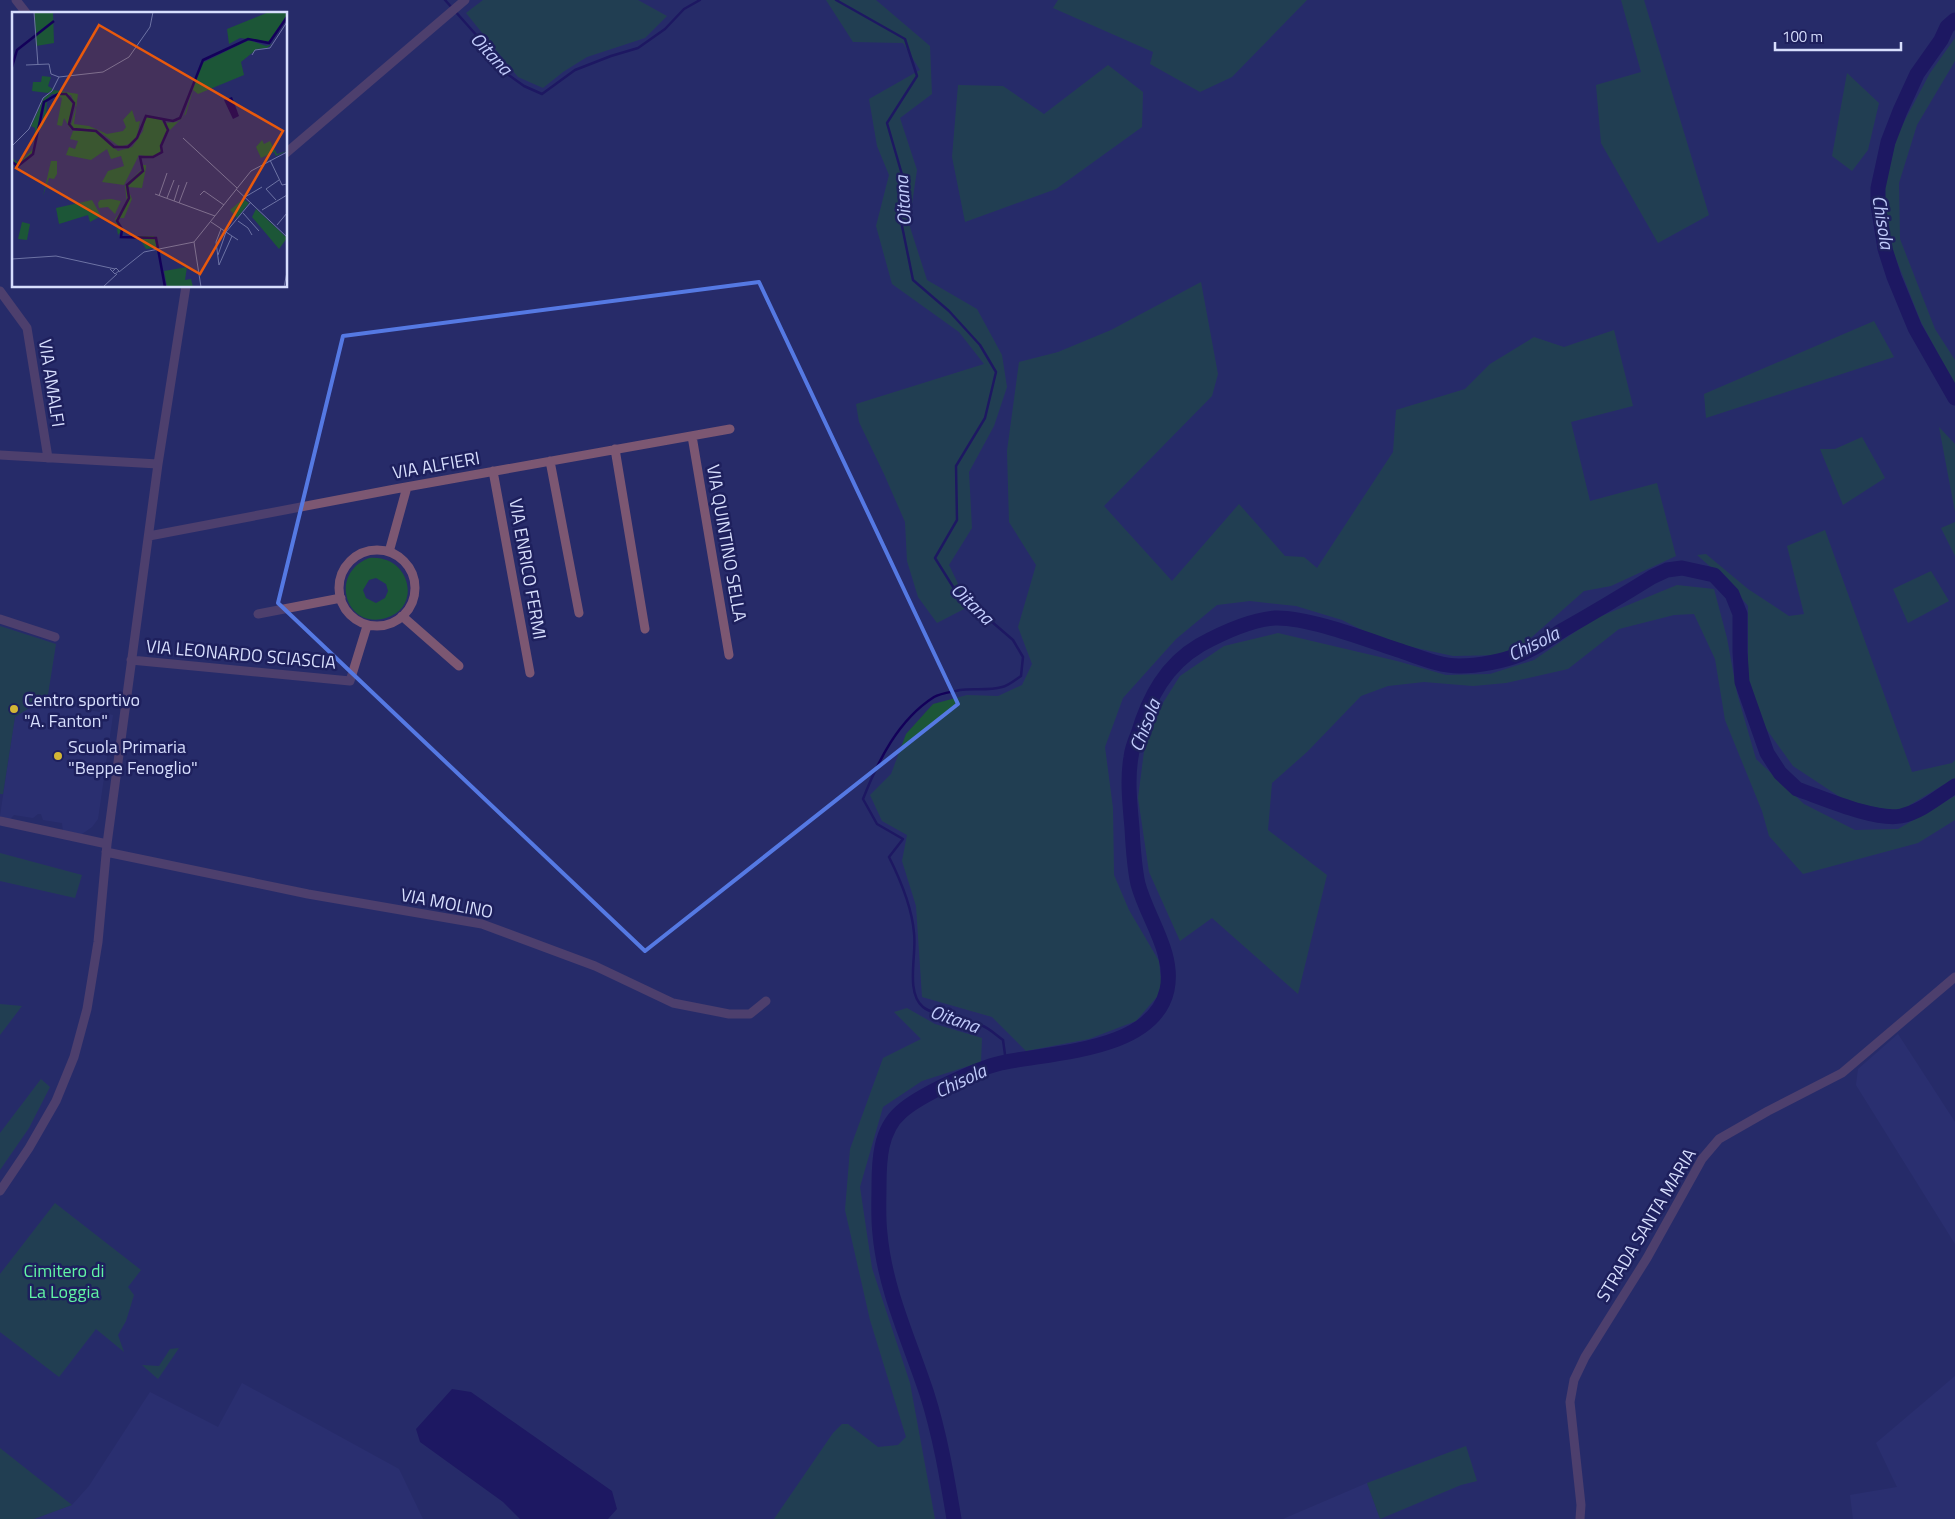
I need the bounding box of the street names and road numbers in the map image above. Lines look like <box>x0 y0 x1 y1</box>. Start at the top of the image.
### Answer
street label: VIA AMALFI <box>32 337 72 429</box>
street label: VIA ALFIERI <box>390 444 482 486</box>
street label: VIA QUINTINO SELLA <box>700 462 754 624</box>
street label: VIA ENRICO FERMI <box>502 496 554 642</box>
street label: VIA LEONARDO SCIASCIA <box>145 632 337 676</box>
street label: VIA MOLINO <box>398 881 496 925</box>
street label: STRADA SANTA MARIA <box>1589 1143 1703 1307</box>

